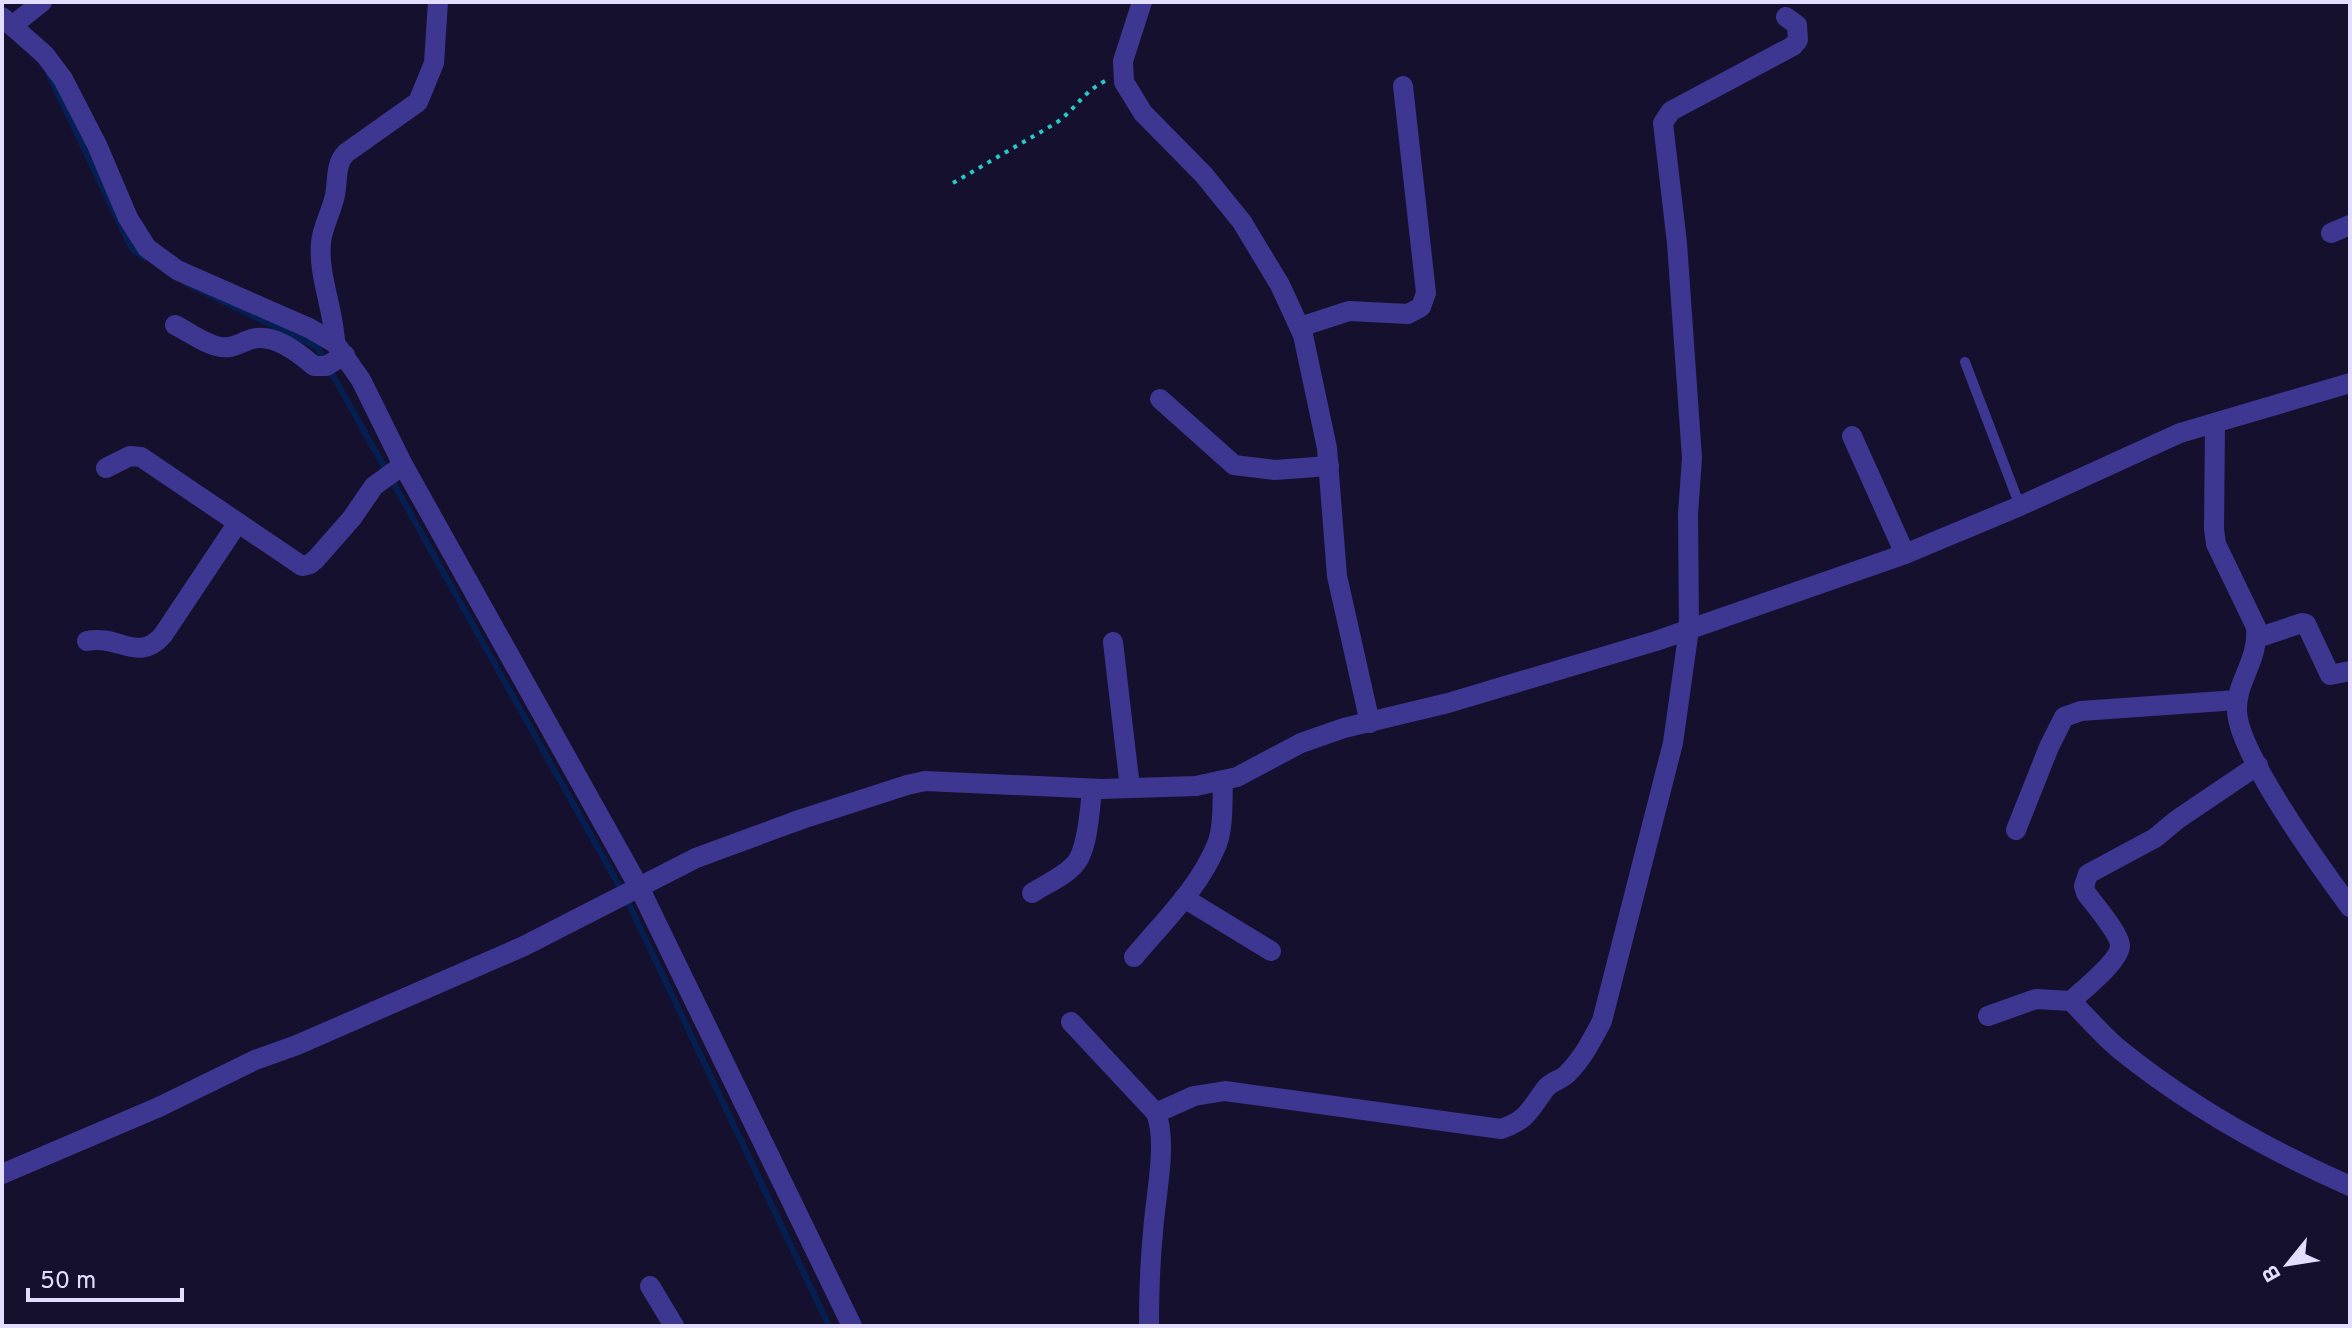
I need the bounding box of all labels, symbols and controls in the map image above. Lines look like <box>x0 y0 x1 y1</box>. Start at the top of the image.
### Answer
north arrow <box>2248 1224 2328 1304</box>
scale bar <box>28 1252 182 1302</box>
text: B <box>2257 1259 2288 1286</box>
text: 50 m <box>40 1267 96 1297</box>

